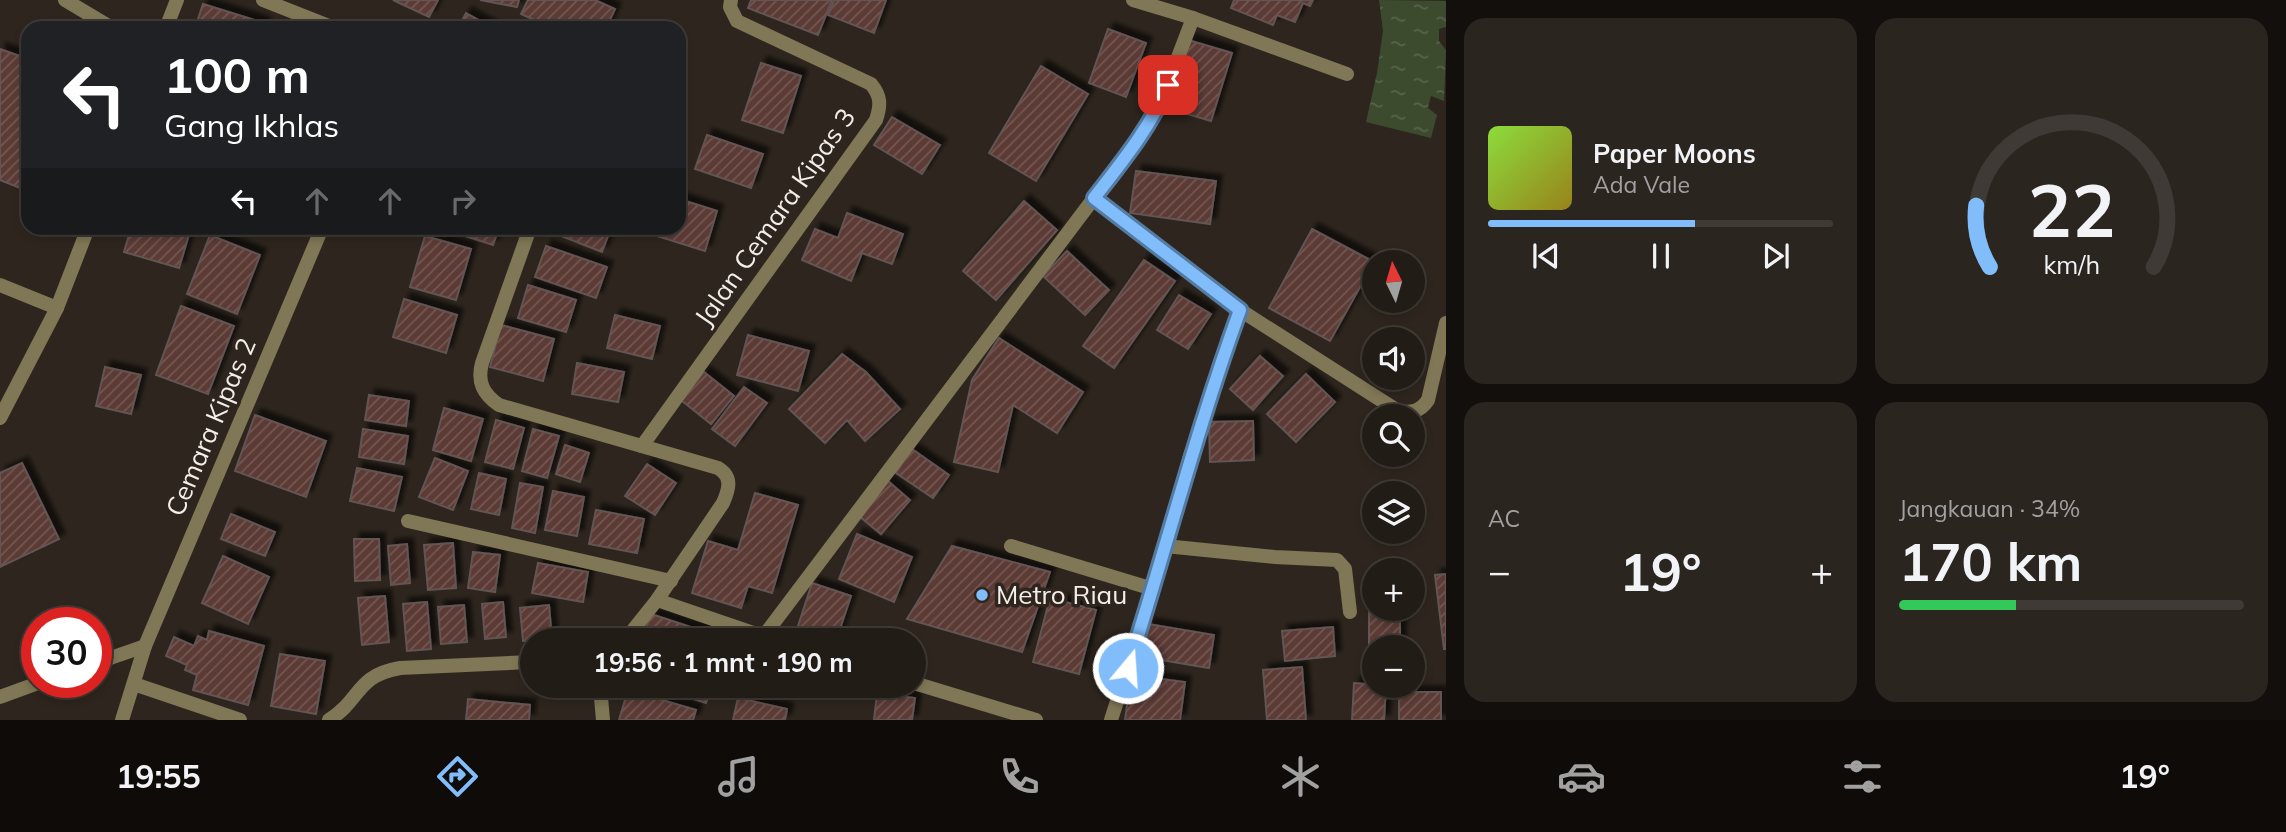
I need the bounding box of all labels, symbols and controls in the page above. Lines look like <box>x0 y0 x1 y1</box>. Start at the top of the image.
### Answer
text: 100 m <box>164 44 310 105</box>
icon: left <box>49 49 140 140</box>
pin <box>1138 55 1198 115</box>
icon: arrive <box>1149 66 1187 104</box>
street label: Jalan Cemara Kipas 3 <box>687 101 862 332</box>
text: Gang Ikhlas <box>164 105 339 145</box>
text: Paper Moons <box>1593 137 1756 170</box>
text: 22 <box>2028 164 2115 255</box>
text: Ada Vale <box>1593 170 1690 199</box>
icon: left <box>225 182 263 220</box>
icon: ahead <box>298 182 336 220</box>
icon: ahead <box>371 182 409 220</box>
icon: right <box>444 182 482 220</box>
icon: previous <box>1527 237 1565 275</box>
icon: pause <box>1642 237 1680 275</box>
icon: next <box>1757 237 1795 275</box>
text: km/h <box>2043 249 2100 280</box>
north arrow <box>1362 250 1424 313</box>
map controls <box>1362 250 1425 698</box>
button: sound <box>1362 327 1425 390</box>
street label: Cemara Kipas 2 <box>158 333 263 521</box>
button: search <box>1362 404 1425 467</box>
button: layers <box>1362 481 1425 544</box>
text: Jangkauan · 34% <box>1899 494 2080 523</box>
text: AC <box>1488 504 1520 533</box>
text: 170 km <box>1899 529 2082 594</box>
text: 19° <box>1619 539 1702 604</box>
text: − <box>1488 547 1511 595</box>
text: + <box>1810 547 1833 595</box>
button: + <box>1362 558 1425 621</box>
place label: Metro Riau <box>996 578 1127 611</box>
marker: Metro Riau <box>974 587 990 603</box>
speed limit sign: 30 <box>21 607 112 698</box>
position arrow <box>1091 631 1165 705</box>
button: − <box>1362 635 1425 698</box>
text: 19:56 · 1 mnt · 190 m <box>593 646 853 679</box>
icon: directions <box>433 752 482 801</box>
icon: music <box>714 752 763 801</box>
icon: phone <box>995 752 1044 801</box>
icon: climate <box>1276 752 1325 801</box>
icon: car <box>1557 752 1606 801</box>
icon: filters <box>1838 752 1887 801</box>
text: 19:55 <box>116 756 201 796</box>
text: 19° <box>2119 756 2170 796</box>

